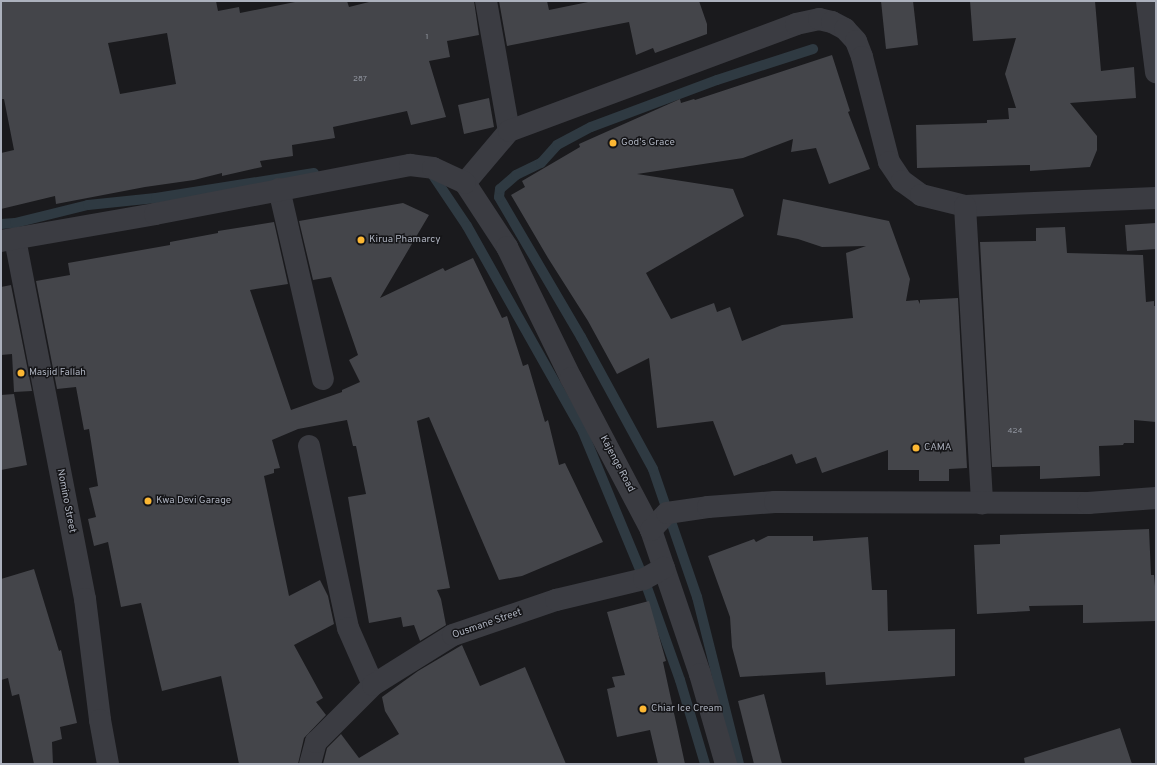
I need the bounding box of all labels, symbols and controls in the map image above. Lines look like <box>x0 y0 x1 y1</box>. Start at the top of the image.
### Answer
house number: 1 <box>426 33 428 43</box>
house number: 287 <box>353 75 367 85</box>
place label: God's Grace <box>621 137 675 149</box>
marker: God's Grace <box>608 138 618 148</box>
place label: Kirua Phamarcy <box>369 234 441 246</box>
marker: Kirua Phamarcy <box>356 235 366 245</box>
place label: Masjid Fallah <box>29 367 86 379</box>
marker: Masjid Fallah <box>16 368 26 378</box>
house number: 424 <box>1008 427 1022 437</box>
street label: Kajenge Road <box>597 434 637 494</box>
place label: CAMA <box>924 442 951 454</box>
marker: CAMA <box>911 443 921 453</box>
street label: Nomino Street <box>54 468 78 534</box>
place label: Kwa Devi Garage <box>156 495 231 507</box>
marker: Kwa Devi Garage <box>143 496 153 506</box>
street label: Ousmane Street <box>451 607 523 641</box>
place label: Chiar Ice Cream <box>651 703 722 715</box>
marker: Chiar Ice Cream <box>638 704 648 714</box>

